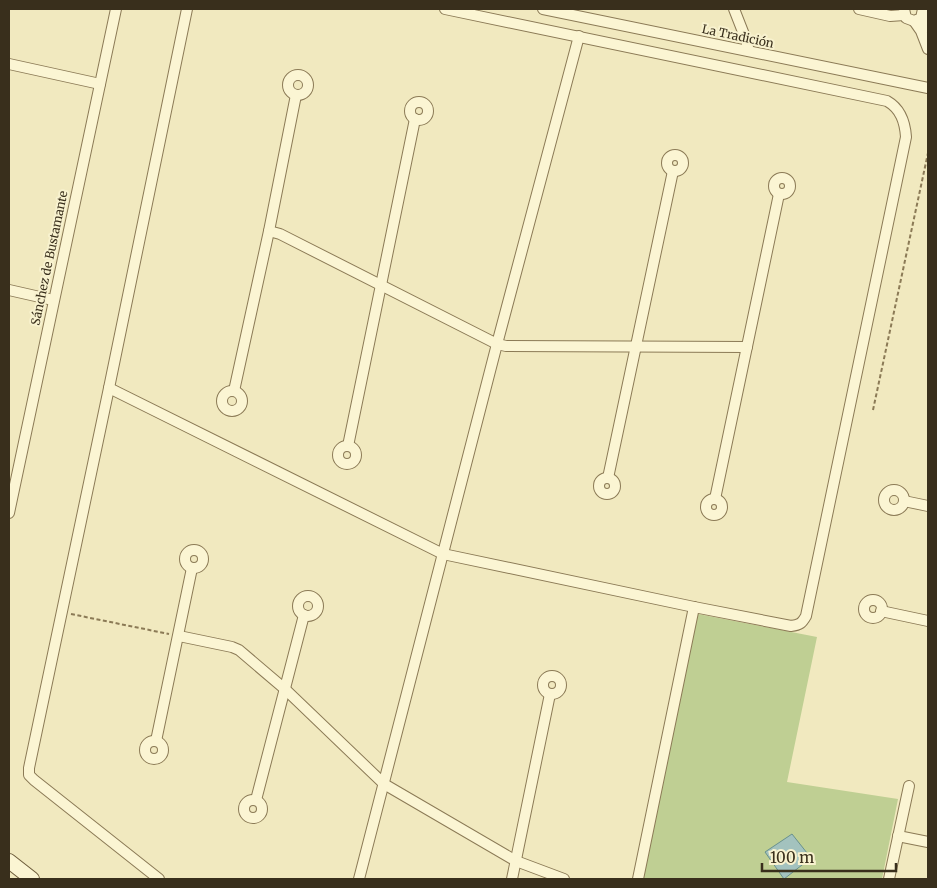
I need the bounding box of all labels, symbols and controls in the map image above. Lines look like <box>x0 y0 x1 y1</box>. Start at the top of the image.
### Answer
street label: La Tradición <box>701 21 775 51</box>
street label: Sánchez de Bustamante <box>27 189 71 327</box>
scale bar <box>762 840 896 872</box>
text: 100 m <box>770 848 814 867</box>

